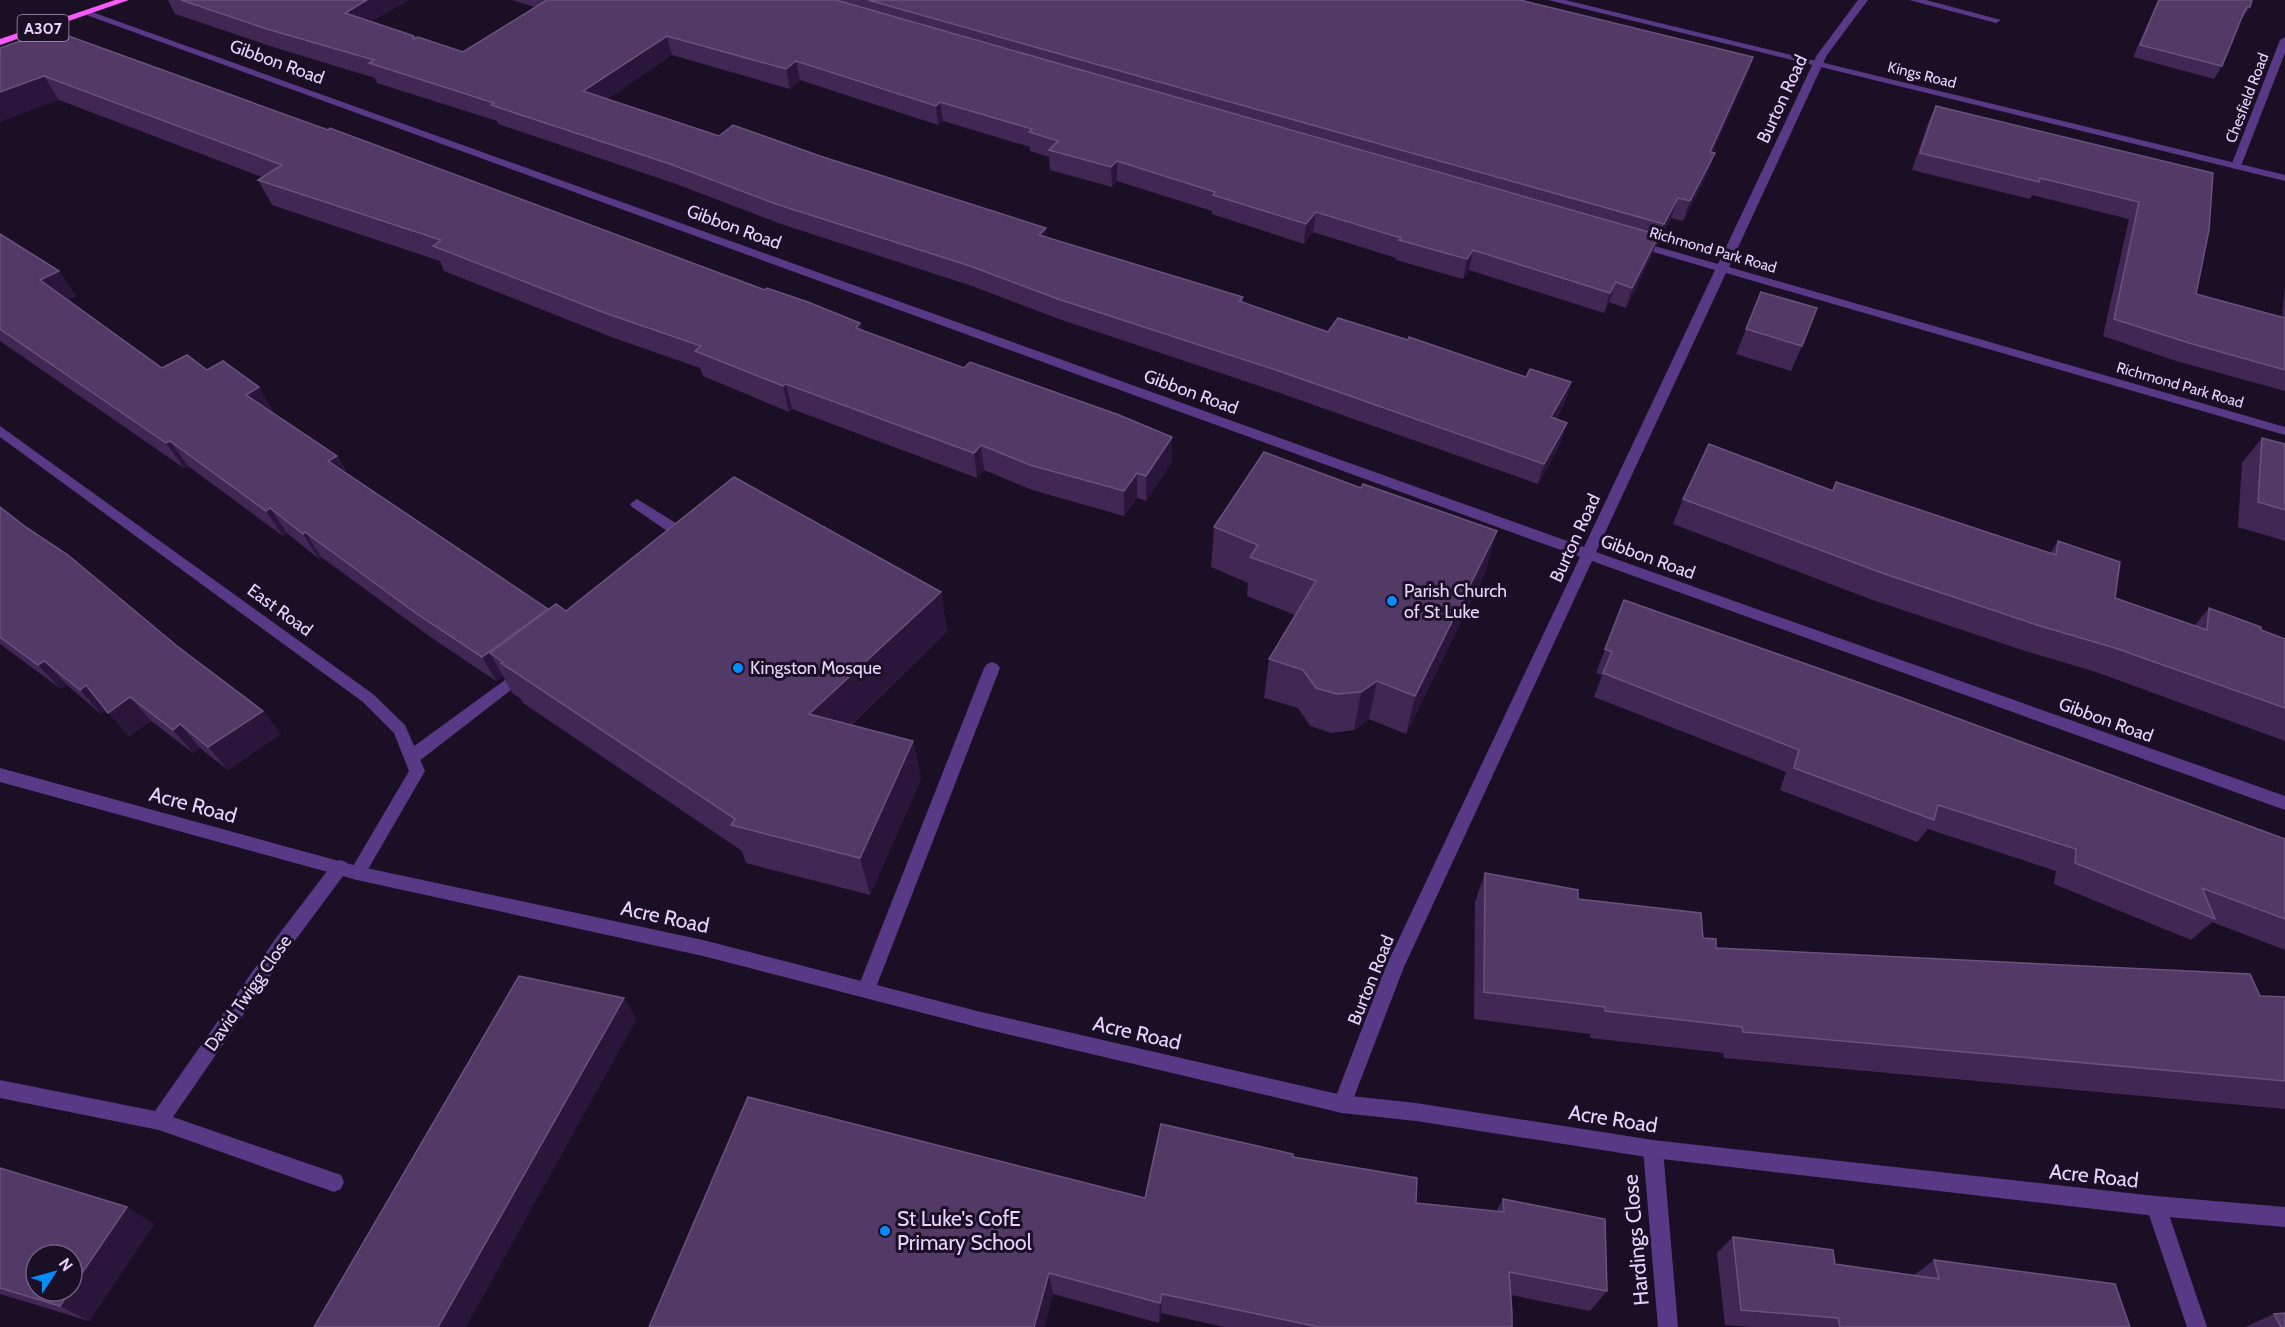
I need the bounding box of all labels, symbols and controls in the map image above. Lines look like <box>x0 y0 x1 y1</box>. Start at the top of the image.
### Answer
road number: A307 <box>18 15 68 41</box>
street label: Gibbon Road <box>227 35 327 89</box>
street label: Burton Road <box>1752 51 1812 147</box>
street label: Chesfield Road <box>2222 51 2272 145</box>
street label: Kings Road <box>1886 58 1958 92</box>
street label: Gibbon Road <box>684 200 784 254</box>
street label: Richmond Park Road <box>1647 223 1779 277</box>
street label: Richmond Park Road <box>2114 358 2246 412</box>
street label: Gibbon Road <box>1141 365 1241 419</box>
street label: Burton Road <box>1545 490 1605 586</box>
street label: Gibbon Road <box>1598 530 1698 584</box>
street label: East Road <box>243 579 317 641</box>
place label: Parish Church of St Luke <box>1404 580 1507 623</box>
marker: Parish Church of St Luke <box>1385 594 1399 608</box>
place label: Kingston Mosque <box>750 657 881 679</box>
marker: Kingston Mosque <box>731 661 745 675</box>
street label: Gibbon Road <box>2056 693 2156 747</box>
street label: Acre Road <box>147 781 240 828</box>
street label: Acre Road <box>619 895 712 938</box>
street label: David Twigg Close <box>200 931 296 1055</box>
street label: Burton Road <box>1343 932 1399 1028</box>
street label: Acre Road <box>1091 1010 1184 1055</box>
street label: Acre Road <box>1567 1099 1659 1138</box>
street label: Acre Road <box>2048 1158 2140 1193</box>
street label: Hardings Close <box>1617 1173 1654 1307</box>
place label: St Luke's CofE Primary School <box>897 1206 1032 1255</box>
marker: St Luke's CofE Primary School <box>878 1224 892 1238</box>
north arrow <box>24 1243 84 1303</box>
text: N <box>55 1254 77 1275</box>

